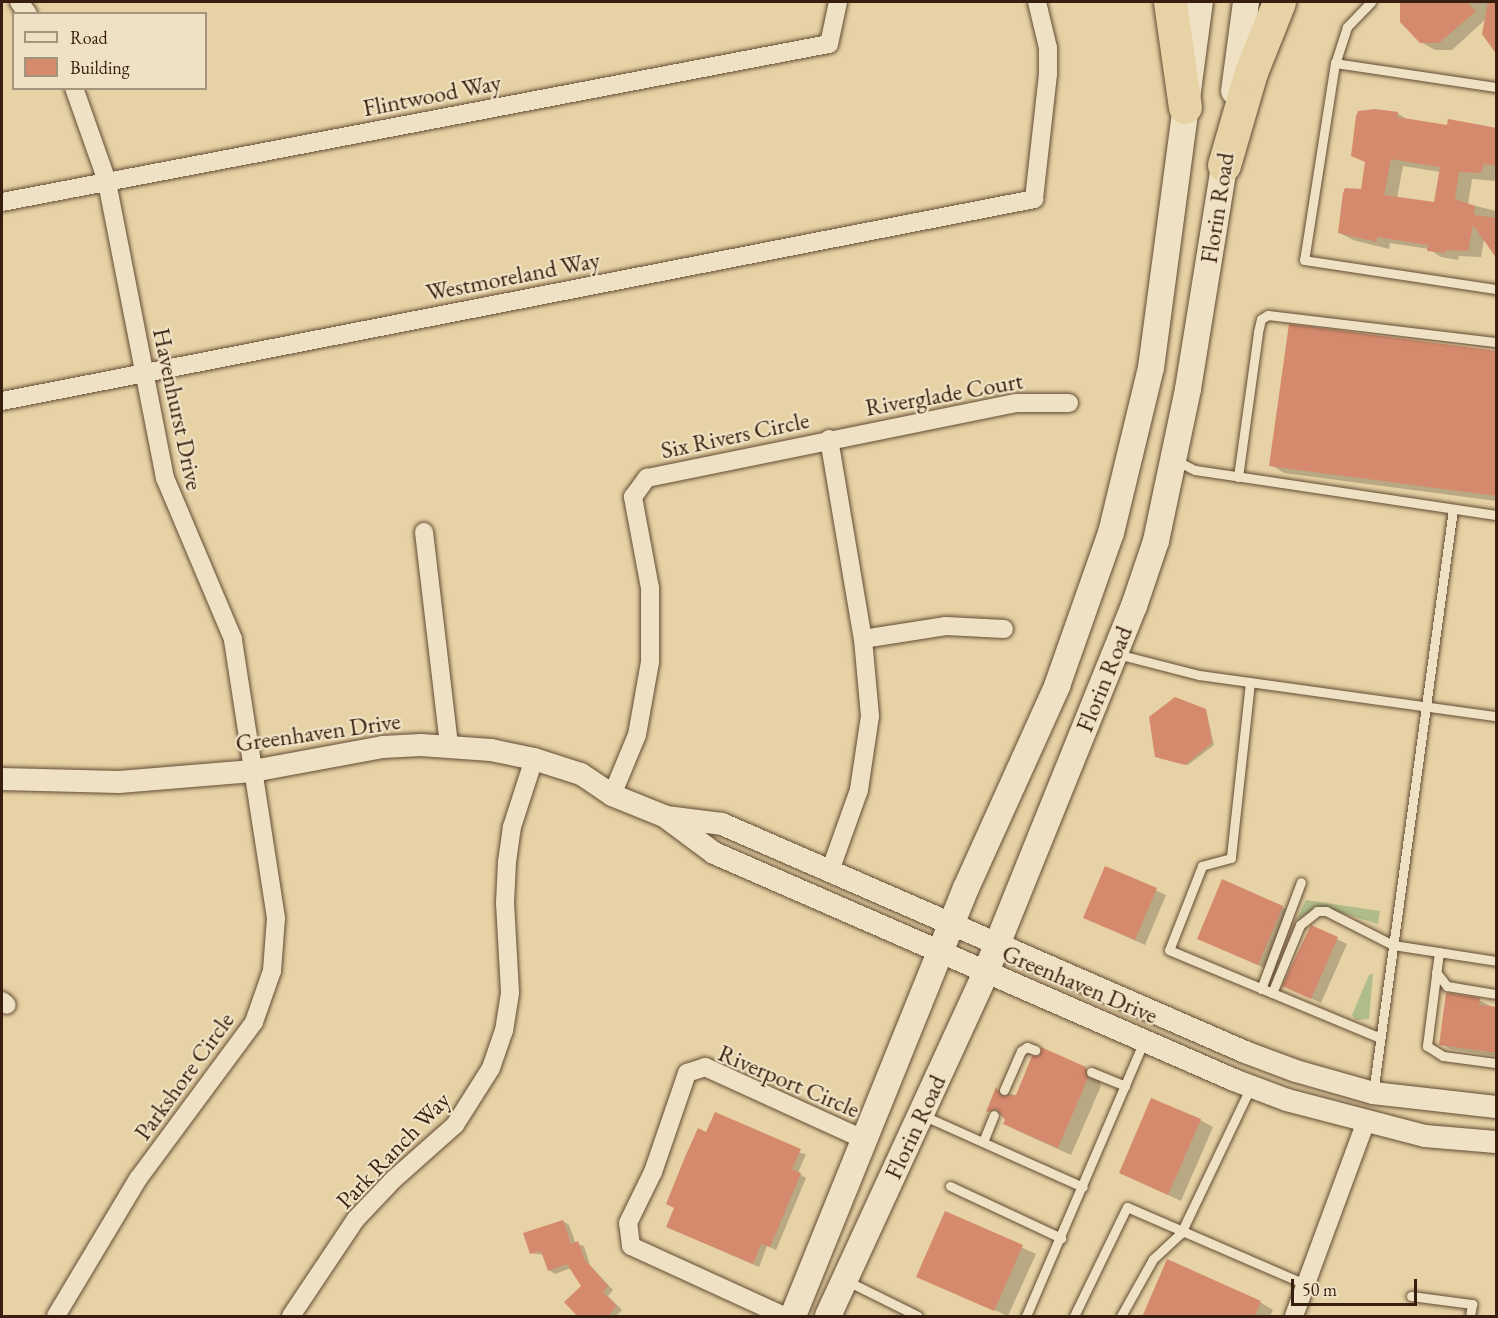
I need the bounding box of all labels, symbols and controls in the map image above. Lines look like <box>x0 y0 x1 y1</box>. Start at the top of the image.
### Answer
legend <box>12 12 207 90</box>
text: Road <box>70 26 108 49</box>
text: Building <box>70 56 130 79</box>
street label: Flintwood Way <box>360 67 504 123</box>
street label: Florin Road <box>1194 151 1240 265</box>
street label: Westmoreland Way <box>424 245 602 307</box>
street label: Havenhurst Drive <box>147 325 209 493</box>
street label: Riverglade Court <box>863 366 1025 422</box>
street label: Six Rivers Circle <box>658 405 812 465</box>
street label: Florin Road <box>1070 622 1138 736</box>
street label: Greenhaven Drive <box>234 706 402 758</box>
street label: Greenhaven Drive <box>998 938 1162 1030</box>
street label: Parkshore Circle <box>128 1007 240 1145</box>
street label: Riverport Circle <box>714 1038 864 1124</box>
street label: Florin Road <box>878 1070 952 1184</box>
street label: Park Ranch Way <box>330 1086 456 1214</box>
scale bar <box>1294 1267 1420 1305</box>
text: 50 m <box>1302 1278 1337 1301</box>

